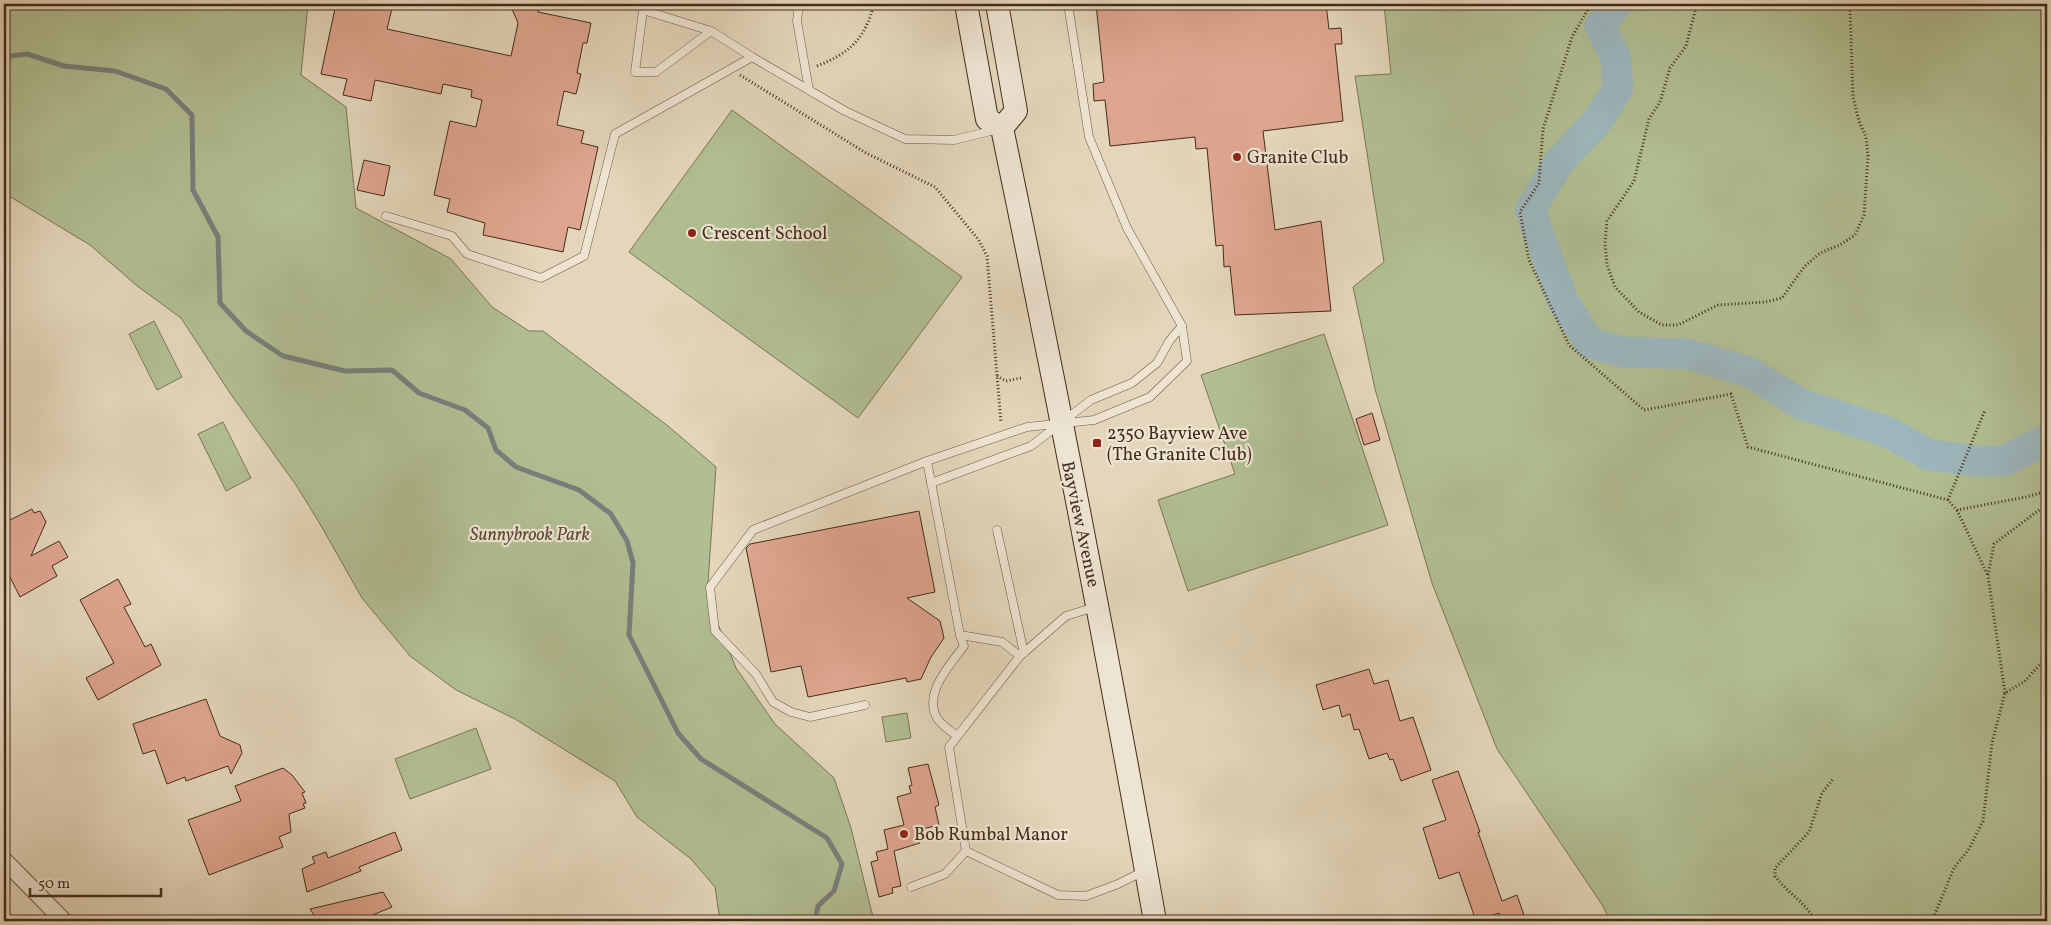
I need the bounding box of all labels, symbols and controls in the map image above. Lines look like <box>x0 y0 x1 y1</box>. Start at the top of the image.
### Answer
place label: Granite Club <box>1247 146 1348 171</box>
marker: Granite Club <box>1231 151 1243 163</box>
place label: Crescent School <box>702 222 827 247</box>
marker: Crescent School <box>686 227 698 239</box>
place label: 2350 Bayview Ave (The Granite Club) <box>1107 422 1252 468</box>
marker: 2350 Bayview Ave (The Granite Club) <box>1091 437 1103 449</box>
street label: Bayview Avenue <box>1054 459 1105 590</box>
park label: Sunnybrook Park <box>470 523 590 548</box>
place label: Bob Rumbal Manor <box>914 823 1068 848</box>
marker: Bob Rumbal Manor <box>898 828 910 840</box>
scale bar <box>30 865 161 897</box>
text: 50 m <box>38 874 70 895</box>

